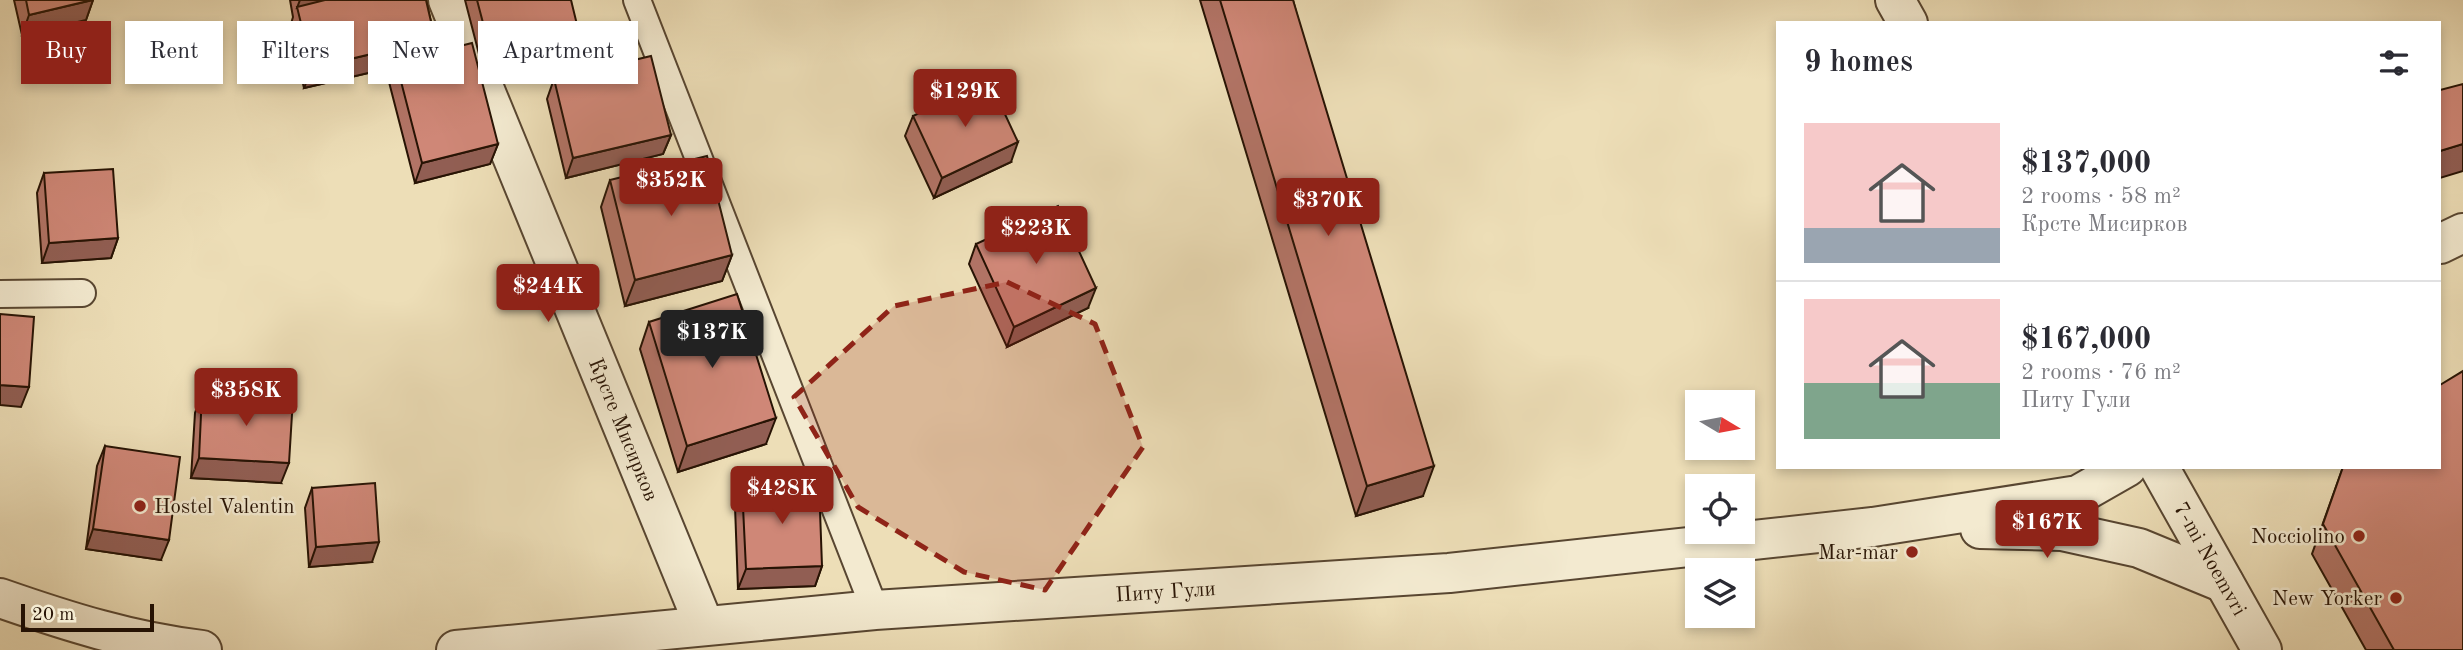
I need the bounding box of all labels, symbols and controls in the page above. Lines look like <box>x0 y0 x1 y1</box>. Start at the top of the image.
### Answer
chip: Buy <box>21 21 111 84</box>
chip: Rent <box>125 21 223 84</box>
chip: Filters <box>237 21 354 84</box>
chip: New <box>368 21 464 84</box>
chip: Apartment <box>478 21 638 84</box>
icon: filters <box>2375 44 2413 82</box>
text: 9 homes <box>1804 48 1913 78</box>
pin: $129K <box>916 69 1014 129</box>
text: $129K <box>929 80 1001 103</box>
text: $137,000 <box>2021 149 2151 179</box>
icon: home <box>1860 151 1944 235</box>
pin: $352K <box>622 158 720 218</box>
text: $352K <box>635 169 707 192</box>
pin: $370K <box>1279 178 1377 238</box>
text: 2 rooms · 58 m² <box>2021 185 2181 208</box>
text: $370K <box>1292 189 1364 212</box>
pin: $223K <box>987 206 1085 266</box>
text: Крсте Мисирков <box>2021 213 2188 236</box>
text: $223K <box>1000 217 1072 240</box>
pin: $244K <box>499 264 597 324</box>
text: $244K <box>512 275 584 298</box>
pin: $137K <box>663 310 761 370</box>
text: $137K <box>676 321 748 344</box>
text: $167,000 <box>2021 325 2151 355</box>
icon: home <box>1860 327 1944 411</box>
street label: Крсте Мисирков <box>584 356 661 504</box>
text: 2 rooms · 76 m² <box>2021 361 2181 384</box>
pin: $358K <box>197 368 295 428</box>
text: $358K <box>210 379 282 402</box>
text: Питу Гули <box>2021 389 2131 412</box>
north arrow <box>1685 390 1755 460</box>
map controls <box>1685 390 1755 628</box>
pin: $428K <box>733 466 831 526</box>
button: locate <box>1685 474 1755 544</box>
text: $428K <box>746 477 818 500</box>
place label: Hostel Valentin <box>154 497 295 518</box>
marker: Hostel Valentin <box>132 498 148 514</box>
street label: 7-mi Noemvri <box>2169 499 2249 620</box>
pin: $167K <box>1998 500 2096 560</box>
text: $167K <box>2011 511 2083 534</box>
place label: Nocciolino <box>2251 527 2345 548</box>
marker: Nocciolino <box>2351 528 2367 544</box>
place label: Mar-mar <box>1818 543 1898 564</box>
marker: Mar-mar <box>1904 544 1920 560</box>
button: layers <box>1685 558 1755 628</box>
street label: Питу Гули <box>1115 579 1216 606</box>
place label: New Yorker <box>2272 589 2382 610</box>
marker: New Yorker <box>2388 590 2404 606</box>
scale bar <box>21 601 154 633</box>
text: 20 m <box>32 606 74 625</box>

